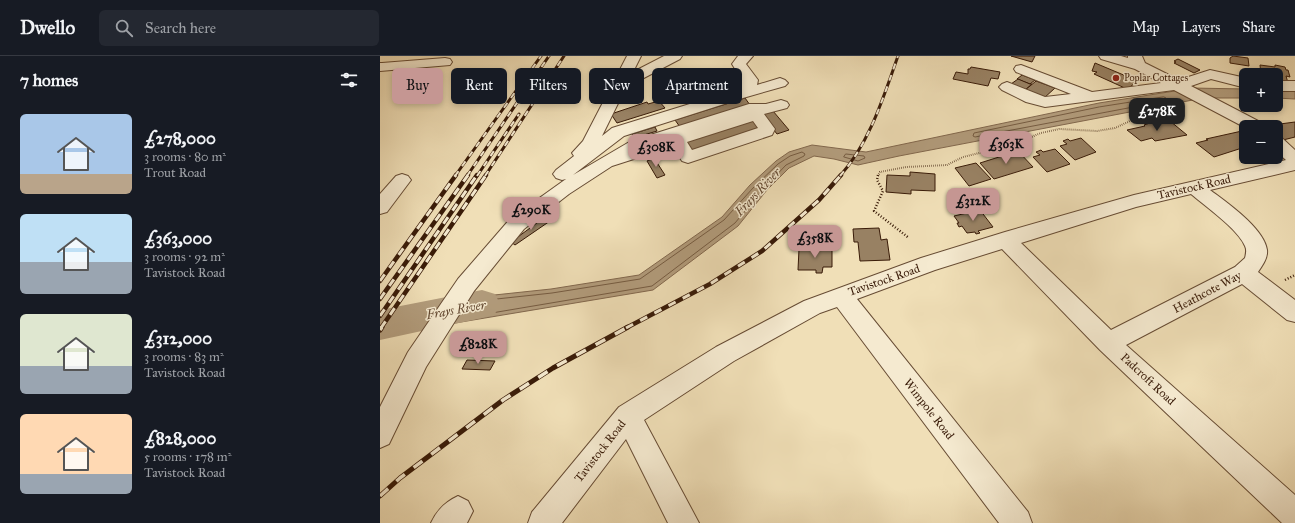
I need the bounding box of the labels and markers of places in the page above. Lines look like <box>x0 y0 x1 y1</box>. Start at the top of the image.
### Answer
place label: Poplar Cottages <box>1124 72 1188 84</box>
marker: Poplar Cottages <box>1111 73 1121 83</box>
pin: £278K <box>1129 98 1185 132</box>
pin: £363K <box>978 131 1034 165</box>
pin: £308K <box>628 134 684 168</box>
pin: £312K <box>945 188 1001 222</box>
pin: £290K <box>503 197 559 231</box>
pin: £358K <box>787 225 843 259</box>
pin: £828K <box>450 331 506 365</box>

